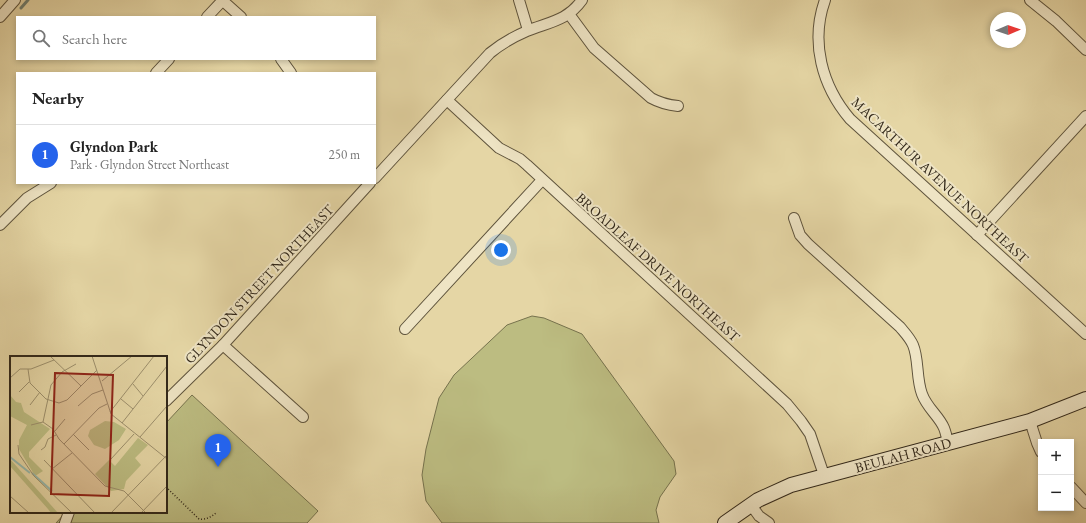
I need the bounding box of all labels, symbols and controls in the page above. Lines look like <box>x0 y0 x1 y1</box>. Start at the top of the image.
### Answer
north arrow <box>990 12 1026 48</box>
search box <box>16 16 376 60</box>
icon: search <box>30 27 52 49</box>
text: Search here <box>62 29 127 48</box>
text: Nearby <box>32 87 84 109</box>
street label: MACARTHUR AVENUE NORTHEAST <box>848 93 1033 267</box>
text: Glyndon Park <box>70 137 158 156</box>
text: 1 <box>42 146 48 163</box>
text: 250 m <box>329 146 360 163</box>
text: Park · Glyndon Street Northeast <box>70 156 229 173</box>
street label: BROADLEAF DRIVE NORTHEAST <box>572 189 744 346</box>
street label: GLYNDON STREET NORTHEAST <box>180 200 338 367</box>
your location <box>491 240 511 260</box>
inset map <box>10 356 167 513</box>
street label: BEULAH ROAD <box>853 433 954 476</box>
pin: 1 <box>205 434 231 467</box>
map controls <box>1038 439 1074 511</box>
button: + <box>1038 439 1074 475</box>
button: − <box>1038 475 1074 511</box>

